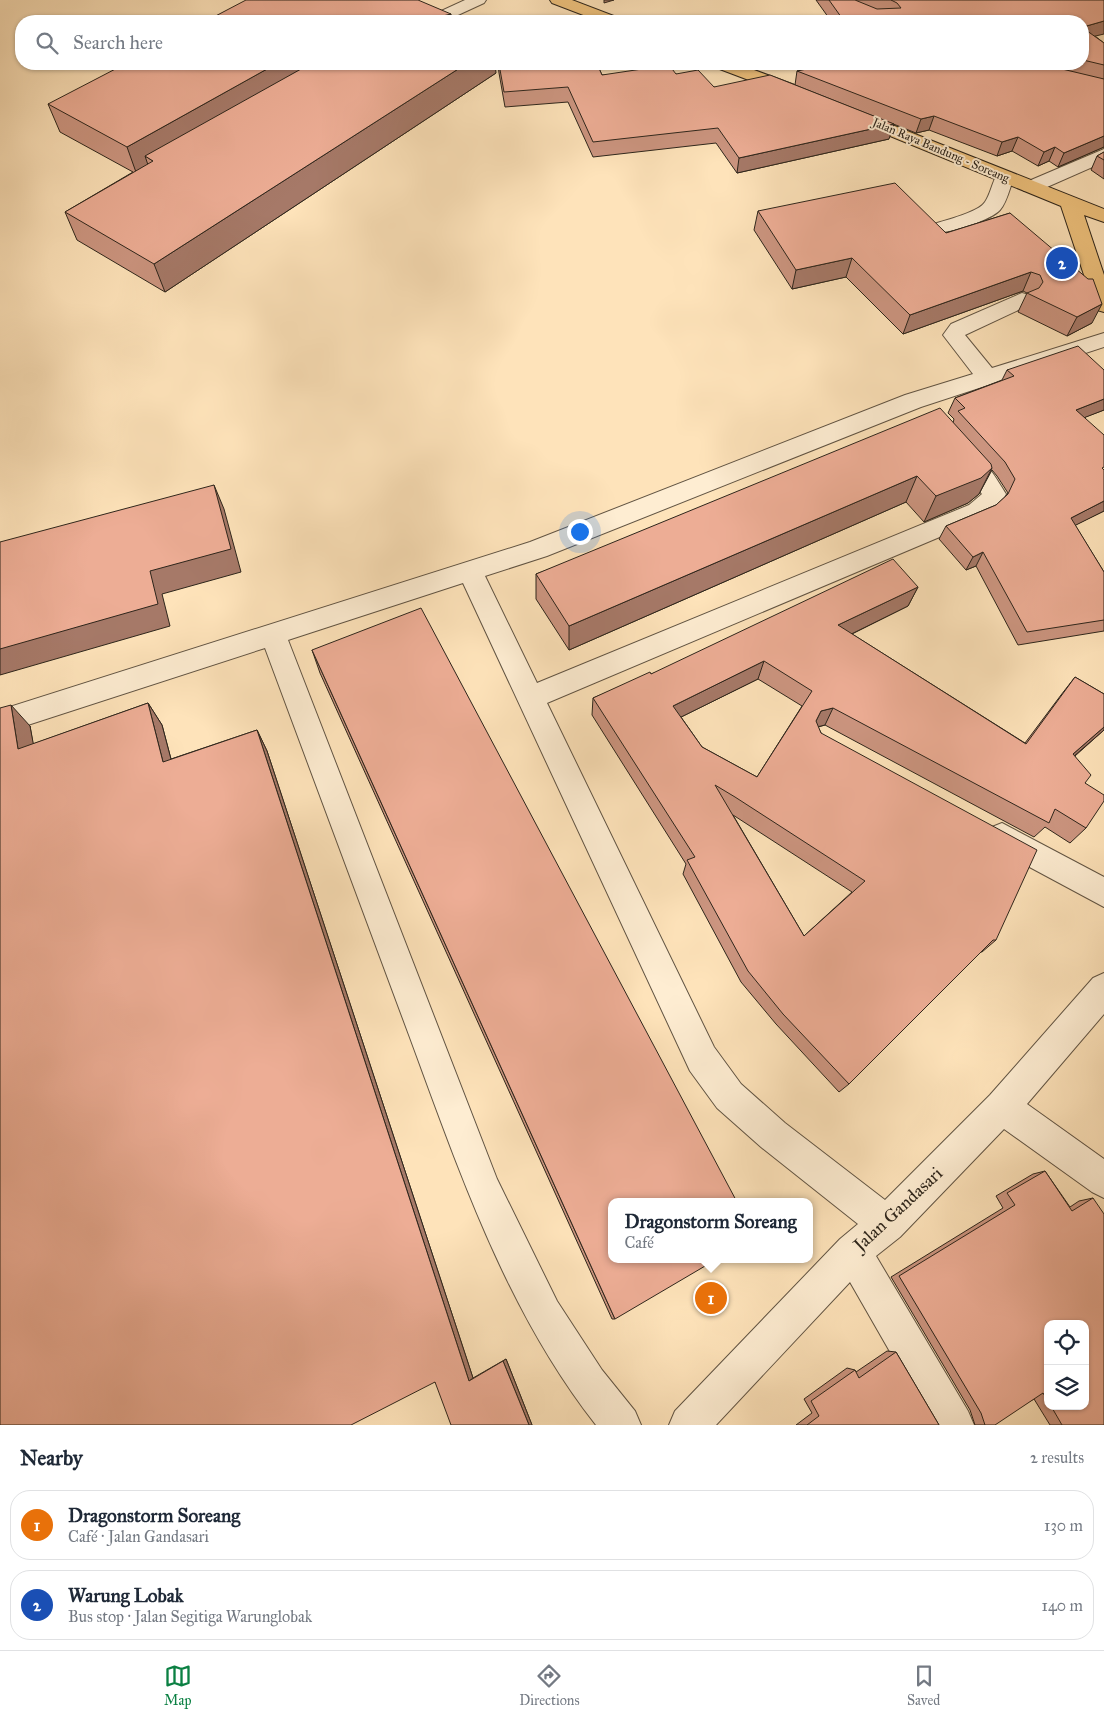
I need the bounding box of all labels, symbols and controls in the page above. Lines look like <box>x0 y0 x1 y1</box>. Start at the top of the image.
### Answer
search box <box>15 15 1089 70</box>
icon: search <box>33 29 61 57</box>
text: Search here <box>73 31 163 54</box>
street label: Jalan Raya Bandung - Soreang <box>868 114 1012 186</box>
pin: 2 <box>1046 244 1078 282</box>
your location <box>567 519 593 545</box>
street label: Jalan Gandasari <box>848 1162 948 1258</box>
popup <box>608 1198 813 1263</box>
text: Dragonstorm Soreang <box>624 1210 797 1233</box>
text: Café <box>624 1233 654 1252</box>
pin: 1 <box>695 1279 727 1317</box>
map controls <box>1044 1320 1089 1410</box>
button: locate <box>1044 1320 1089 1365</box>
button: layers <box>1044 1365 1089 1410</box>
text: Nearby <box>20 1445 83 1471</box>
text: 2 results <box>1030 1448 1084 1467</box>
text: Dragonstorm Soreang <box>68 1504 240 1527</box>
text: 1 <box>34 1516 40 1535</box>
text: 130 m <box>1044 1516 1083 1535</box>
text: Café · Jalan Gandasari <box>68 1527 209 1546</box>
text: Warung Lobak <box>68 1584 184 1607</box>
text: 2 <box>33 1596 41 1615</box>
text: 140 m <box>1042 1596 1083 1615</box>
text: Bus stop · Jalan Segitiga Warunglobak <box>68 1607 312 1626</box>
tab: Map <box>164 1662 192 1709</box>
tab: Directions <box>519 1662 580 1709</box>
tab: Saved <box>907 1662 940 1709</box>

